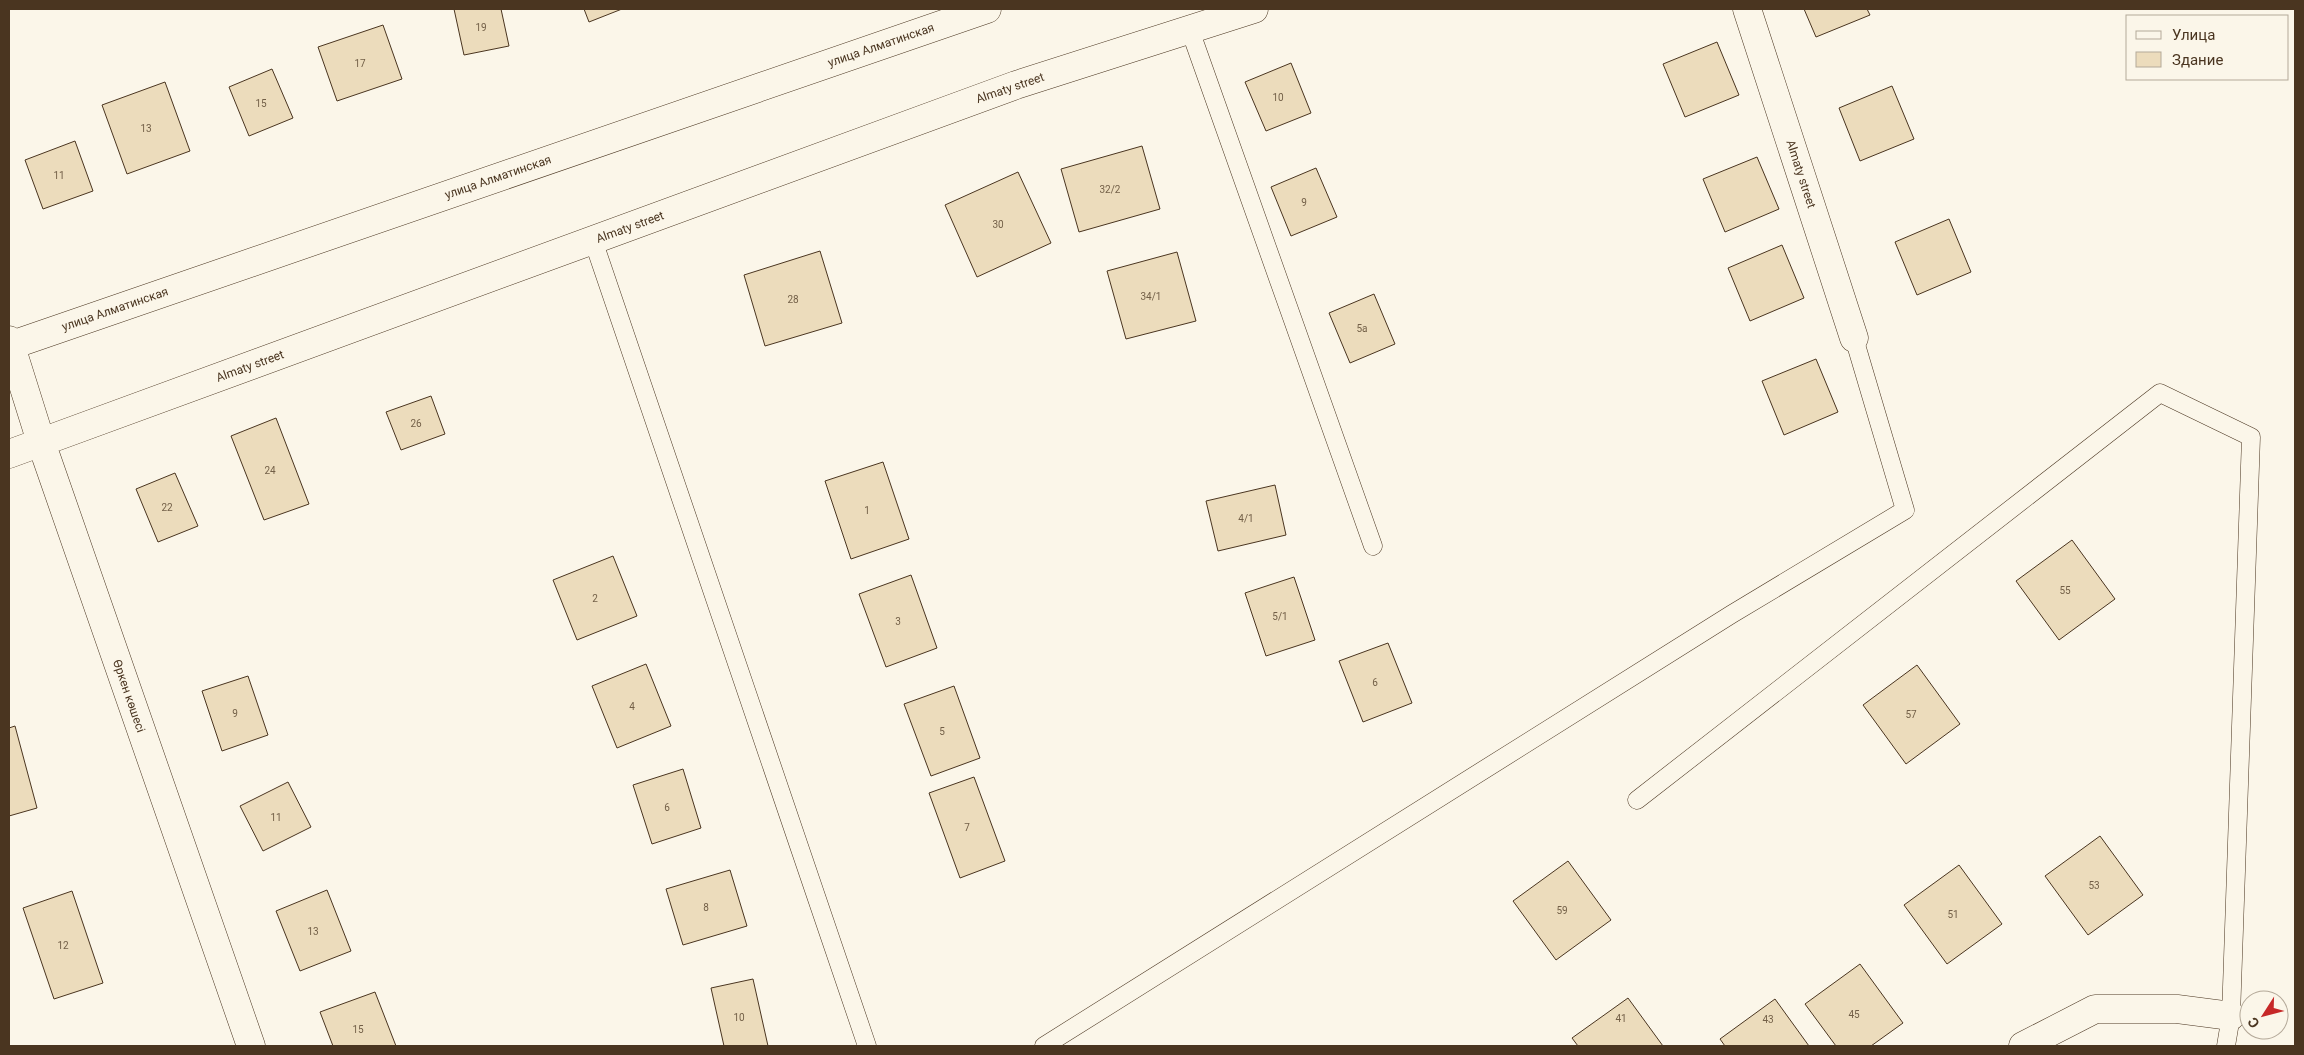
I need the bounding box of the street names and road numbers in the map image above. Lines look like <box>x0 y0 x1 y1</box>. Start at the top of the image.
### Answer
street label: улица Алматинская <box>826 20 936 70</box>
street label: Almaty street <box>974 70 1046 106</box>
street label: Almaty street <box>1783 138 1819 210</box>
street label: улица Алматинская <box>443 152 553 202</box>
street label: Almaty street <box>594 208 666 246</box>
street label: улица Алматинская <box>60 284 170 334</box>
street label: Almaty street <box>214 347 286 385</box>
street label: Өркен көшесі <box>110 658 148 734</box>

